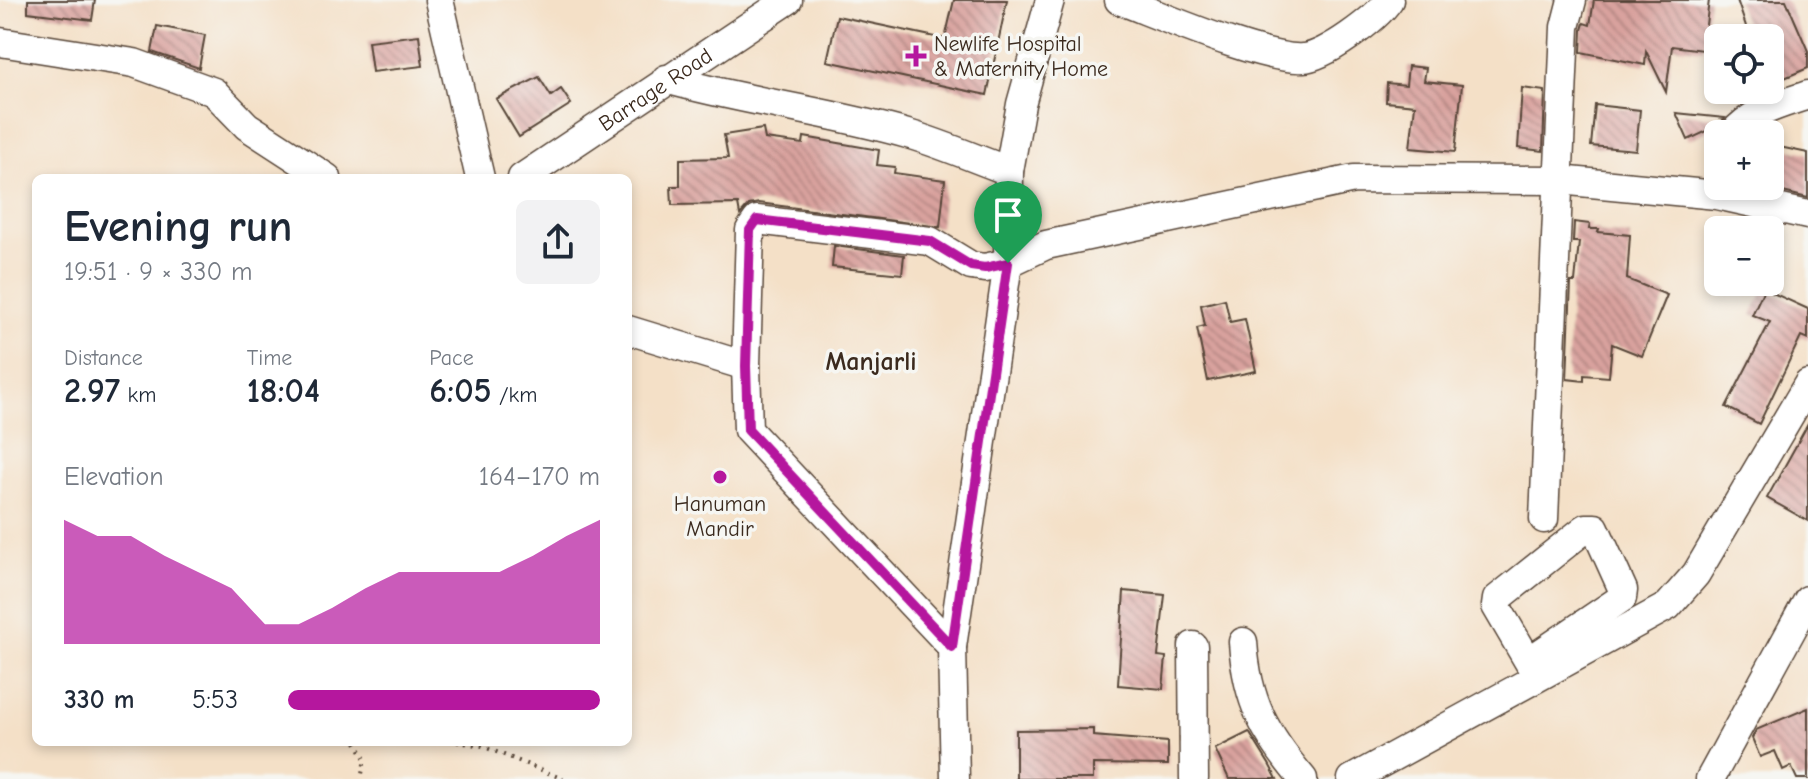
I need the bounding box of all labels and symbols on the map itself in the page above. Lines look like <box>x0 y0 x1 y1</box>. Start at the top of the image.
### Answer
place label: Newlife Hospital & Maternity Home <box>934 31 1108 82</box>
street label: Barrage Road <box>594 43 717 137</box>
marker: Newlife Hospital & Maternity Home <box>905 45 927 67</box>
pin <box>974 181 1042 263</box>
district label: Manjarli <box>825 347 917 377</box>
marker: Hanuman Mandir <box>711 468 729 486</box>
place label: Hanuman Mandir <box>674 491 766 542</box>

